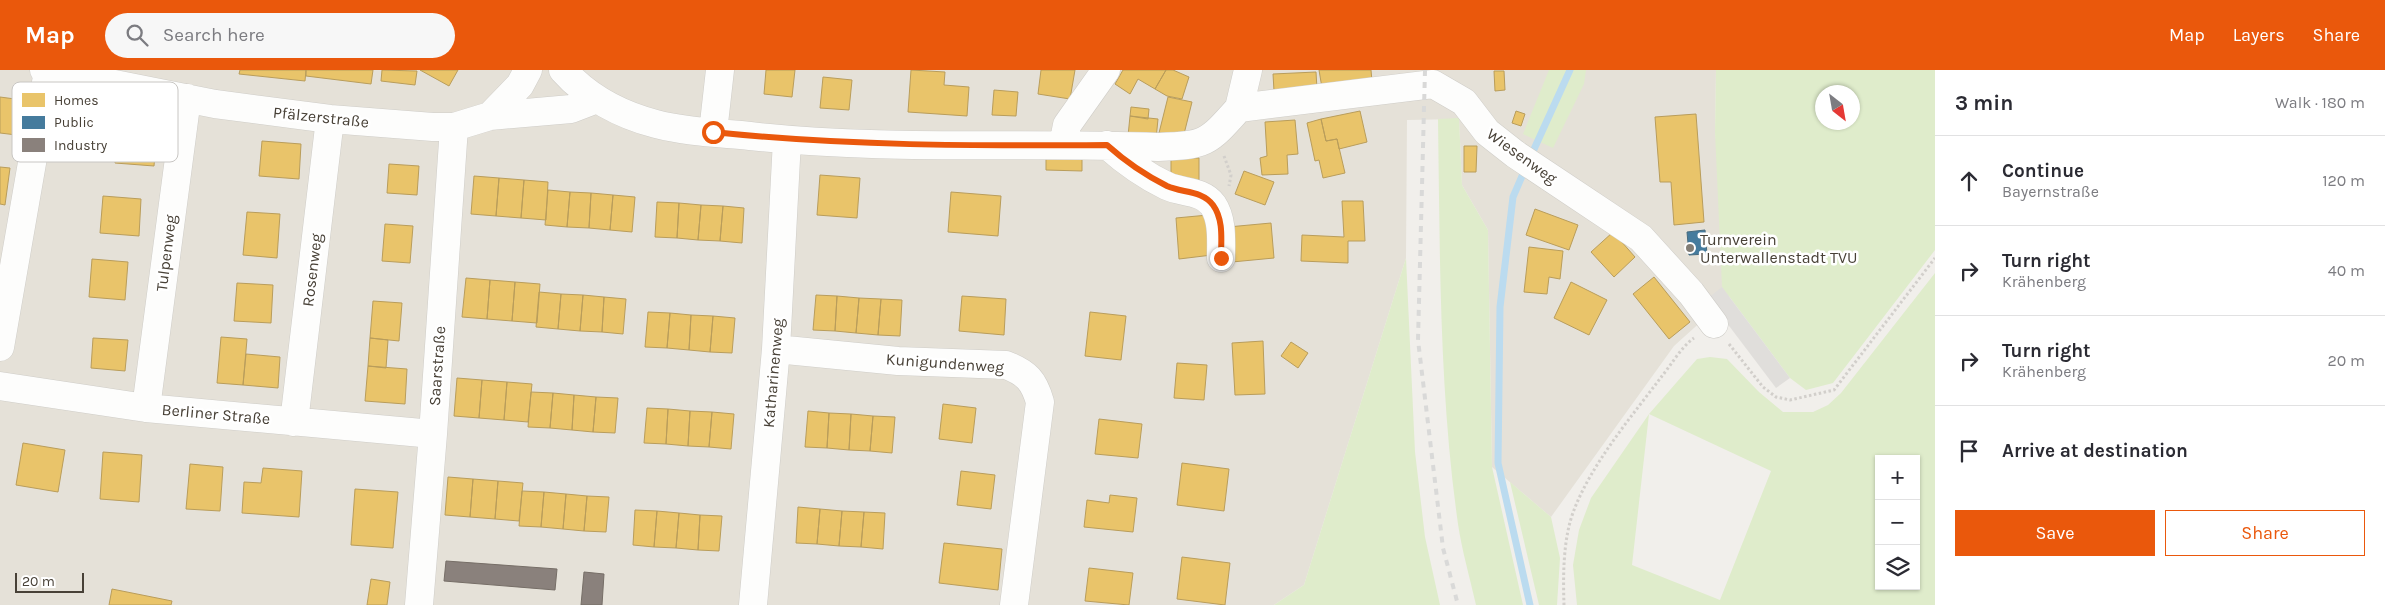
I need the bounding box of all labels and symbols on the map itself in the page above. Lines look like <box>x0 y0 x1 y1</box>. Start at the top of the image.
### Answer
legend <box>12 82 178 162</box>
north arrow <box>1815 85 1860 130</box>
text: Homes <box>54 92 99 109</box>
street label: Pfälzerstraße <box>272 103 370 131</box>
text: Public <box>54 114 94 131</box>
route start <box>702 121 725 144</box>
street label: Wiesenweg <box>1483 124 1561 188</box>
text: Industry <box>54 137 108 154</box>
street label: Tulpenweg <box>152 214 180 292</box>
place label: Turnverein Unterwallenstadt TVU <box>1700 230 1857 267</box>
street label: Rosenweg <box>298 232 326 308</box>
marker: Turnverein Unterwallenstadt TVU <box>1684 242 1696 254</box>
route end <box>1210 247 1233 270</box>
street label: Katharinenweg <box>759 317 787 429</box>
street label: Saarstraße <box>425 325 449 407</box>
street label: Kunigundenweg <box>885 349 1005 377</box>
street label: Berliner Straße <box>161 400 271 428</box>
scale bar <box>15 570 84 593</box>

